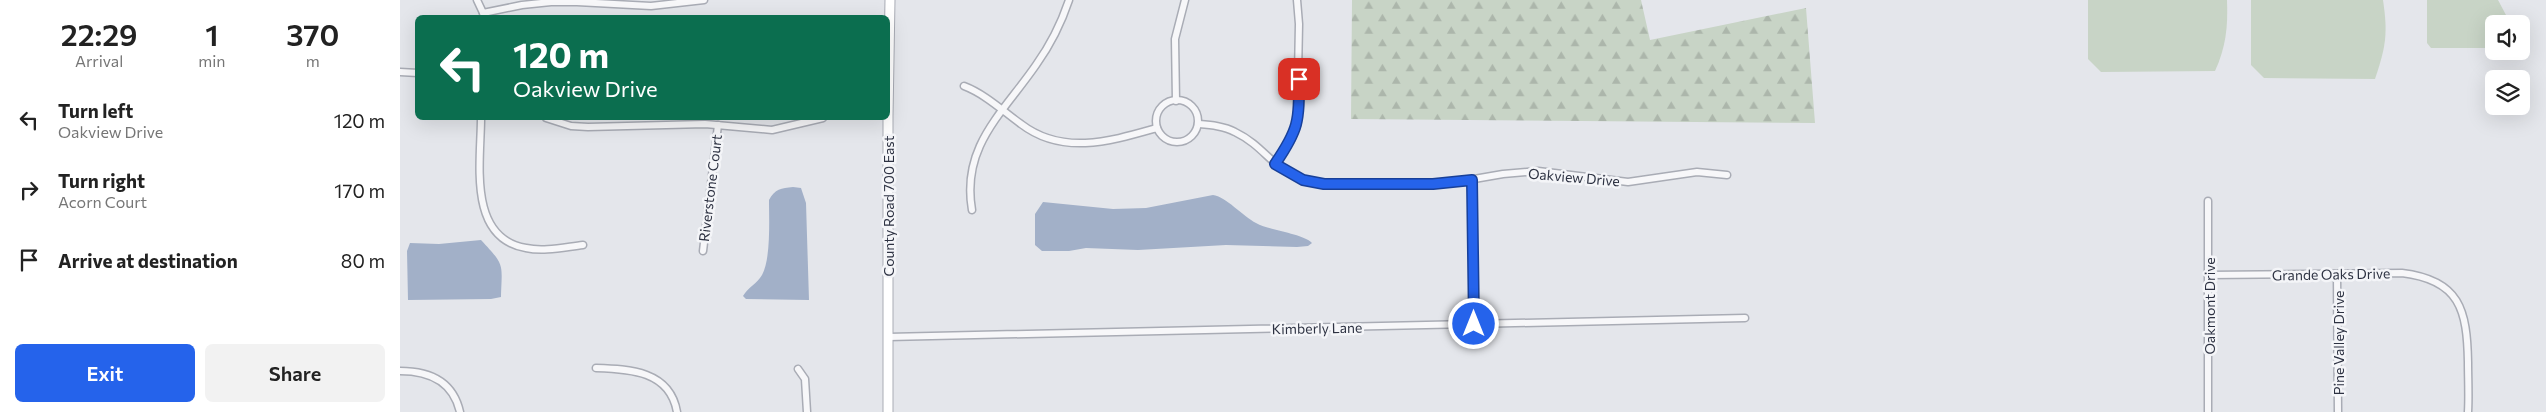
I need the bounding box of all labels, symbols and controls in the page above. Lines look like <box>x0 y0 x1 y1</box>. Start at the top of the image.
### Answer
text: 22:29 <box>61 15 137 52</box>
text: 1 <box>205 15 218 52</box>
text: 370 <box>286 15 339 52</box>
map controls <box>2485 15 2530 115</box>
button: sound <box>2485 15 2530 60</box>
text: 120 m <box>513 32 609 75</box>
icon: left <box>430 35 495 100</box>
text: Arrival <box>75 51 123 70</box>
text: min <box>198 51 225 70</box>
text: m <box>306 51 320 70</box>
pin <box>1278 58 1320 100</box>
icon: arrive <box>1285 65 1313 93</box>
button: layers <box>2485 70 2530 115</box>
text: Oakview Drive <box>513 75 658 102</box>
text: Turn left <box>58 99 133 122</box>
icon: left <box>15 106 43 134</box>
text: 120 m <box>334 109 385 132</box>
text: Oakview Drive <box>58 122 163 141</box>
street label: Riverstone Court <box>695 133 725 243</box>
street label: County Road 700 East <box>880 135 897 276</box>
street label: Oakview Drive <box>1527 165 1621 189</box>
text: Turn right <box>58 169 145 192</box>
icon: right <box>15 176 43 204</box>
text: 170 m <box>334 179 385 202</box>
text: Acorn Court <box>58 192 147 211</box>
icon: arrive <box>15 246 43 274</box>
text: Arrive at destination <box>58 249 238 272</box>
text: 80 m <box>341 249 385 272</box>
street label: Oakmont Drive <box>2201 257 2218 355</box>
street label: Grande Oaks Drive <box>2272 264 2390 284</box>
street label: Pine Valley Drive <box>2330 291 2347 395</box>
position arrow <box>1447 297 1499 349</box>
street label: Kimberly Lane <box>1272 319 1362 337</box>
button: Exit <box>15 344 195 402</box>
button: Share <box>205 344 385 402</box>

